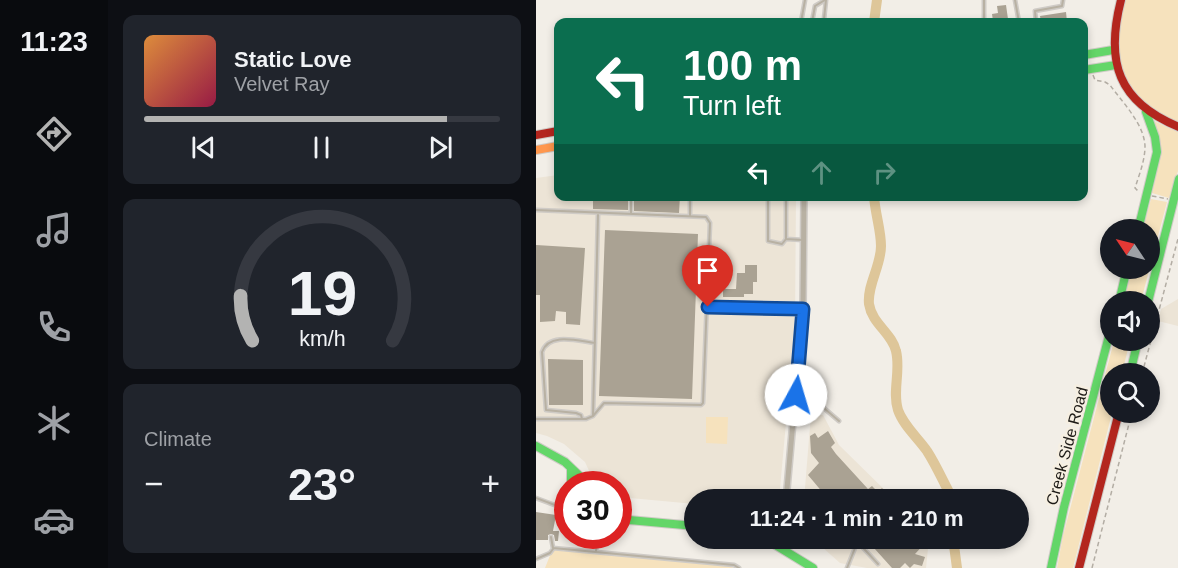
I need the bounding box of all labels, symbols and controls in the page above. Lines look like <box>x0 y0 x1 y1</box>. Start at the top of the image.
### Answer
text: 11:23 <box>20 27 88 57</box>
icon: left <box>584 42 662 120</box>
text: 100 m <box>683 42 802 89</box>
text: Static Love <box>234 47 351 72</box>
text: Velvet Ray <box>234 73 330 95</box>
text: Turn left <box>683 91 781 121</box>
icon: directions <box>33 113 75 155</box>
icon: previous <box>187 131 220 164</box>
icon: pause <box>305 131 338 164</box>
icon: next <box>424 131 457 164</box>
icon: left <box>742 156 775 189</box>
icon: ahead <box>805 156 838 189</box>
icon: right <box>868 156 901 189</box>
icon: music <box>33 209 75 251</box>
north arrow <box>1100 219 1160 279</box>
map controls <box>1100 219 1160 423</box>
pin <box>682 245 733 307</box>
icon: arrive <box>691 254 724 287</box>
text: 19 <box>287 259 357 328</box>
button: sound <box>1100 291 1160 351</box>
icon: phone <box>33 306 75 348</box>
text: km/h <box>299 327 345 351</box>
position arrow <box>764 363 828 427</box>
button: search <box>1100 363 1160 423</box>
street label: Creek Side Road <box>1043 385 1091 507</box>
icon: climate <box>33 402 75 444</box>
text: Climate <box>144 428 212 450</box>
text: 23° <box>288 459 356 510</box>
text: − <box>144 465 163 502</box>
text: + <box>481 465 500 502</box>
speed limit sign: 30 <box>554 471 632 549</box>
icon: car <box>33 499 75 541</box>
text: 11:24 · 1 min · 210 m <box>750 506 964 531</box>

